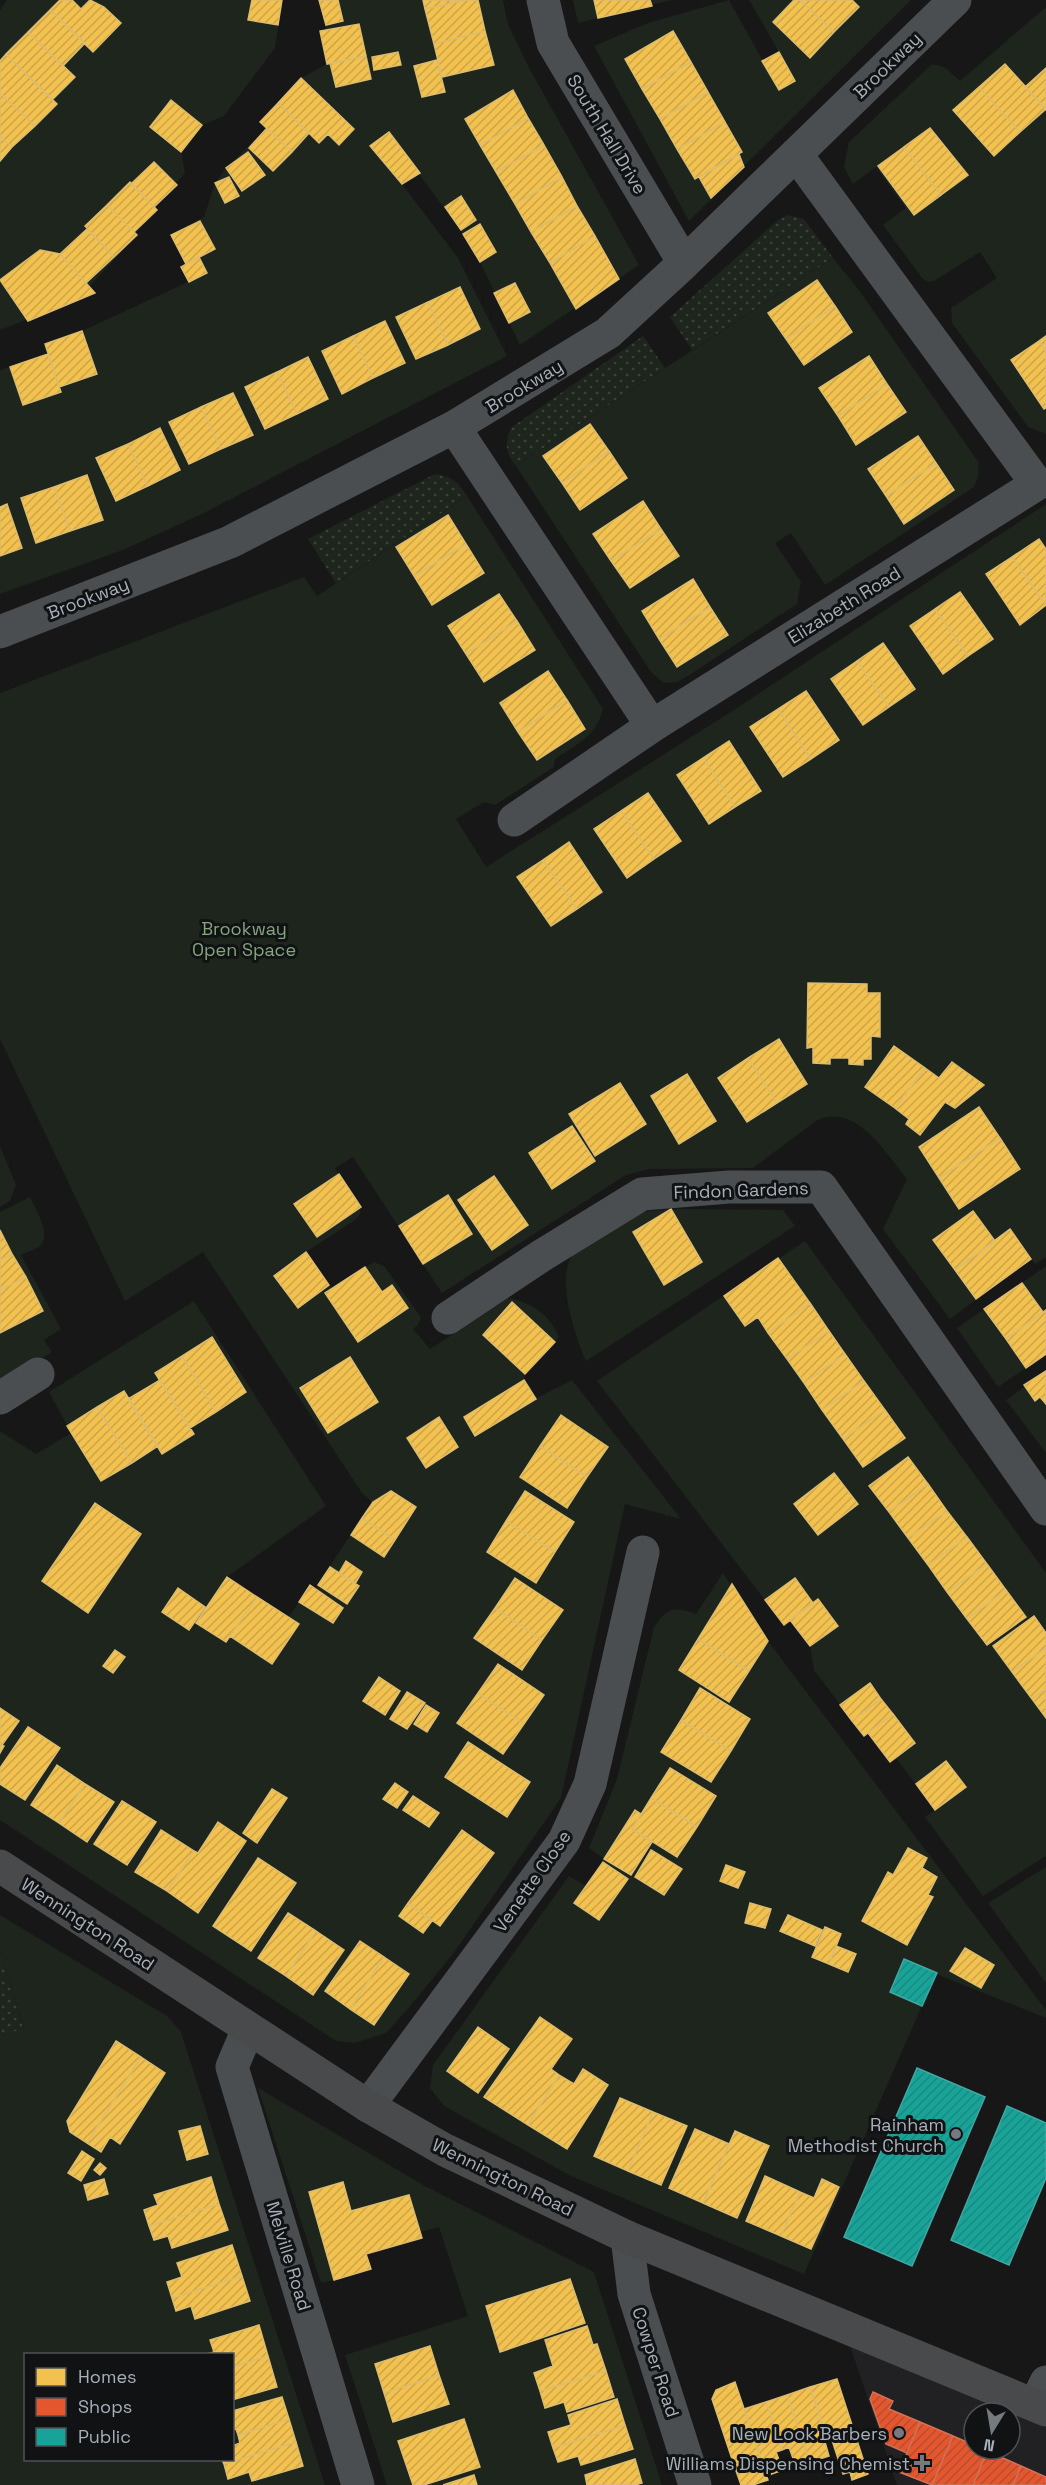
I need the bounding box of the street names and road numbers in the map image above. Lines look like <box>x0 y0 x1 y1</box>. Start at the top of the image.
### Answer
street label: Brookway <box>848 27 926 103</box>
street label: South Hall Drive <box>562 70 652 198</box>
street label: Brookway <box>481 354 567 418</box>
street label: Elizabeth Road <box>783 561 905 649</box>
street label: Brookway <box>44 572 132 624</box>
street label: Findon Gardens <box>673 1176 809 1204</box>
street label: Venette Close <box>488 1825 576 1937</box>
street label: Wennington Road <box>17 1872 159 1976</box>
street label: Wennington Road <box>429 2133 577 2221</box>
street label: Melville Road <box>261 2199 317 2313</box>
street label: Cowper Road <box>627 2304 685 2420</box>

